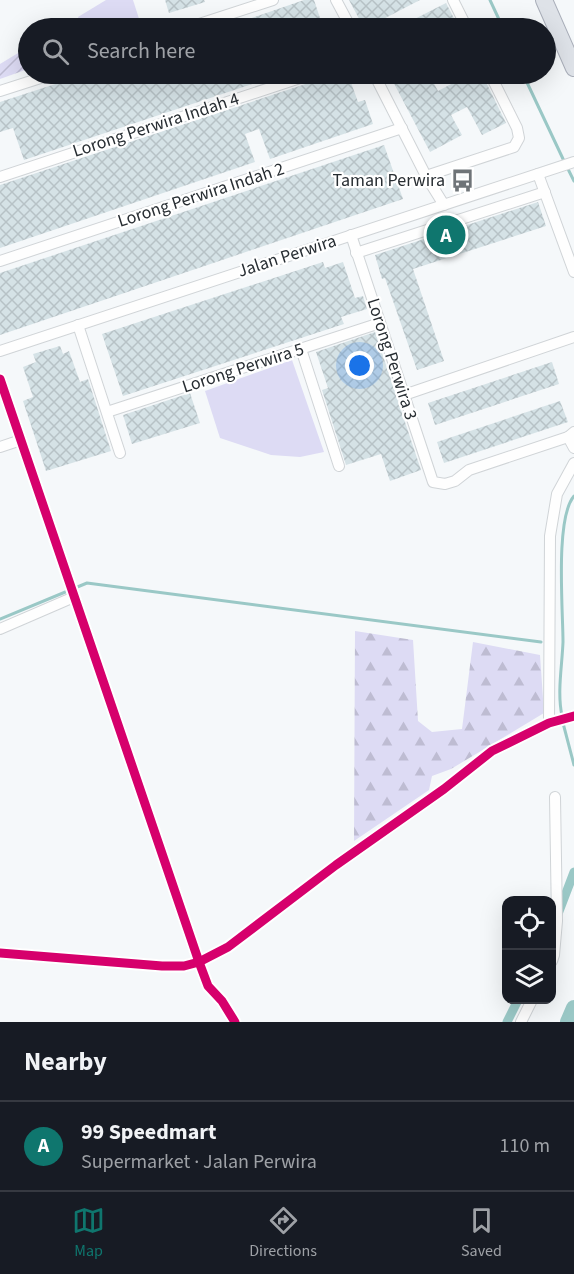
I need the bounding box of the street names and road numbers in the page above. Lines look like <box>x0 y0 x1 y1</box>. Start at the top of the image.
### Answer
street label: Lorong Perwira Indah 4 <box>70 86 243 164</box>
street label: Lorong Perwira Indah 2 <box>115 156 288 234</box>
street label: Jalan Perwira <box>234 228 340 284</box>
street label: Lorong Perwira 3 <box>361 295 423 423</box>
street label: Lorong Perwira 5 <box>179 337 307 399</box>

